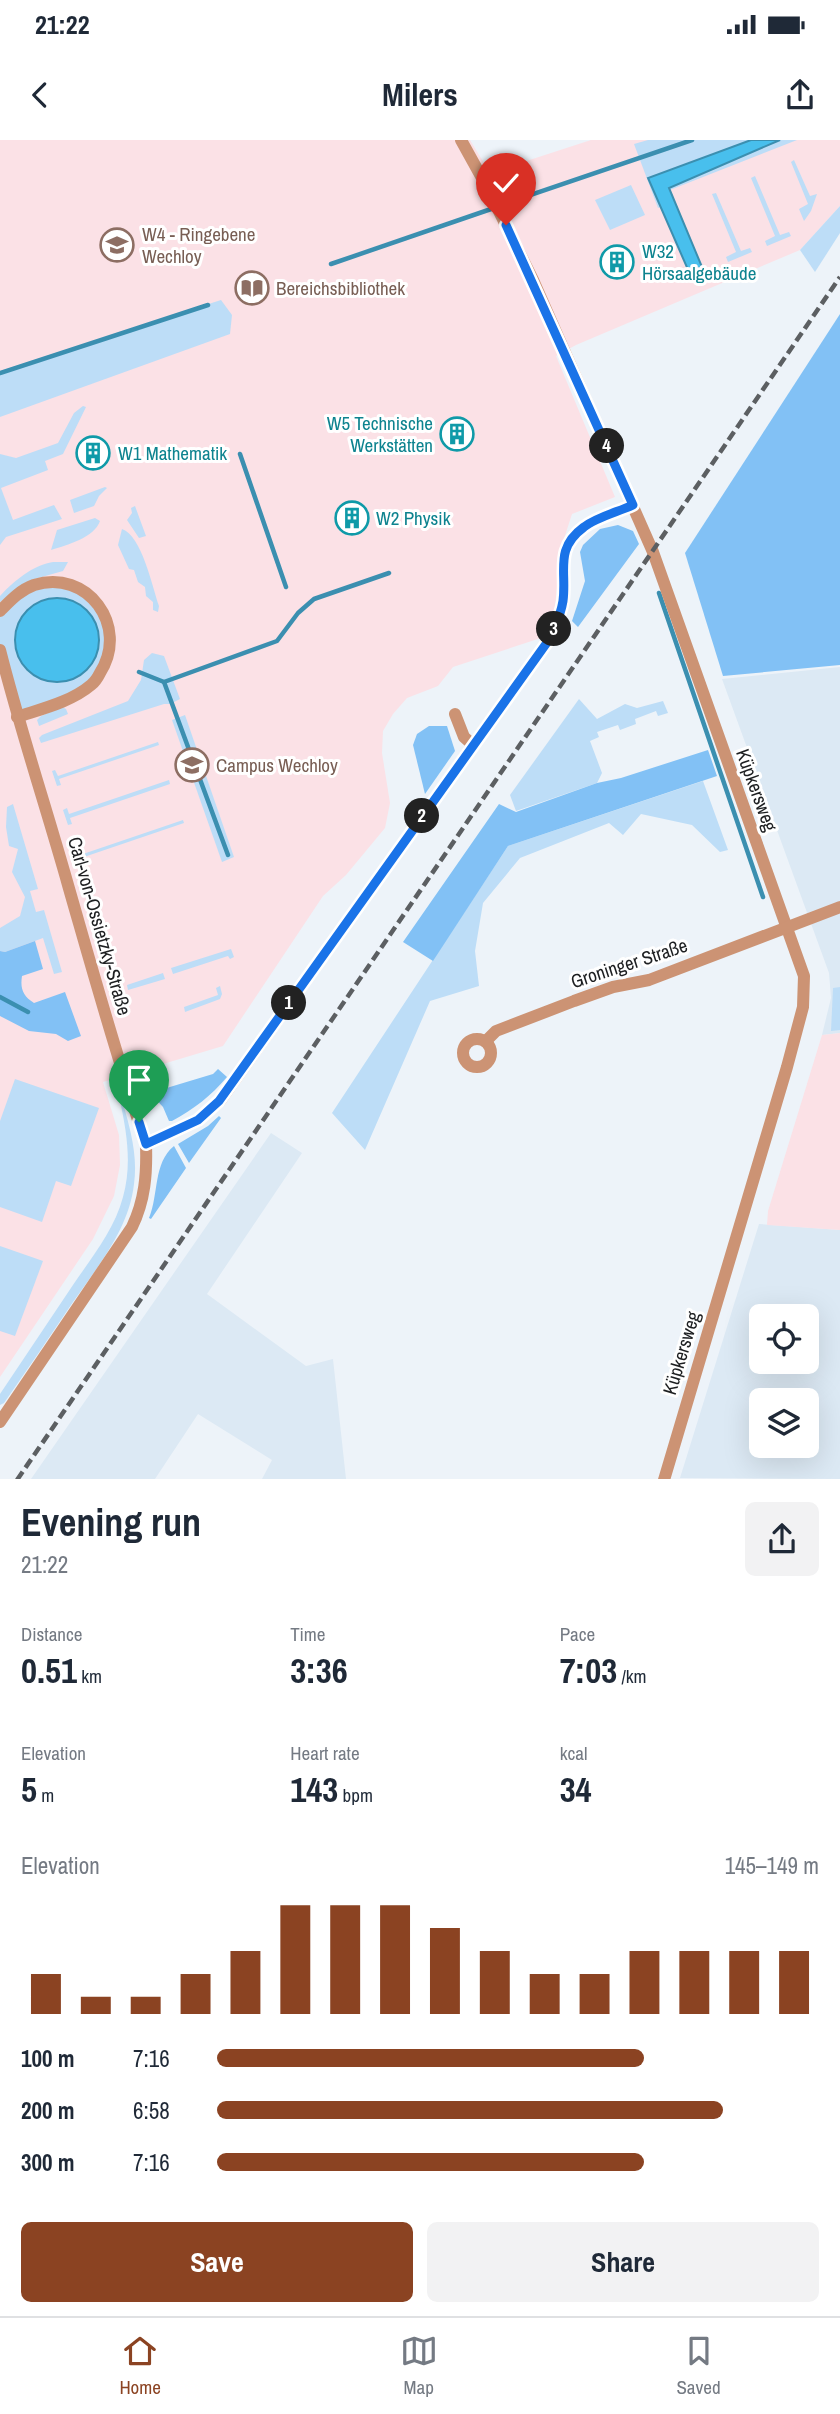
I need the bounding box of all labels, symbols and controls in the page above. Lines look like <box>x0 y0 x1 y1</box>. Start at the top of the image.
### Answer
text: 21:22 <box>35 7 90 42</box>
text: Milers <box>382 73 458 116</box>
icon: back <box>21 76 59 114</box>
icon: share <box>781 76 819 114</box>
pin <box>476 153 536 225</box>
icon: check <box>487 164 525 202</box>
place label: W4 - Ringebene Wechloy <box>142 221 255 269</box>
school or university icon: W4 - Ringebene Wechloy <box>98 226 136 264</box>
place label: W32 Hörsaalgebäude <box>642 238 756 286</box>
building icon: W32 Hörsaalgebäude <box>598 243 636 281</box>
library icon: Bereichsbibliothek <box>233 269 271 307</box>
place label: Bereichsbibliothek <box>276 275 405 301</box>
place label: W5 Technische Werkstätten <box>327 410 433 458</box>
building icon: W5 Technische Werkstätten <box>438 415 476 453</box>
pin: 4 <box>590 428 624 464</box>
text: 4 <box>602 432 611 458</box>
building icon: W1 Mathematik <box>74 434 112 472</box>
place label: W1 Mathematik <box>118 440 227 466</box>
building icon: W2 Physik <box>333 499 371 537</box>
place label: W2 Physik <box>376 505 451 531</box>
pin: 3 <box>536 612 572 646</box>
text: 3 <box>549 615 558 641</box>
street label: Küpkersweg <box>730 745 784 835</box>
school or university icon: Campus Wechloy <box>173 746 211 784</box>
place label: Campus Wechloy <box>216 752 338 778</box>
pin: 2 <box>404 798 440 834</box>
text: 2 <box>417 802 426 828</box>
street label: Carl-von-Ossietzky-Straße <box>62 834 138 1018</box>
street label: Groninger Straße <box>567 932 691 994</box>
pin: 1 <box>272 986 306 1020</box>
text: 1 <box>284 989 293 1015</box>
pin <box>109 1050 169 1122</box>
icon: arrive <box>120 1061 158 1099</box>
map controls <box>749 1304 819 1458</box>
button: locate <box>749 1304 819 1374</box>
street label: Küpkersweg <box>656 1308 706 1398</box>
button: layers <box>749 1388 819 1458</box>
text: Evening run <box>21 1497 201 1548</box>
button: share <box>745 1502 819 1576</box>
text: 21:22 <box>21 1549 68 1580</box>
text: Distance <box>21 1621 82 1647</box>
text: Time <box>290 1621 325 1647</box>
text: Pace <box>560 1621 595 1647</box>
text: 0.51 <box>21 1647 77 1694</box>
text: 3:36 <box>290 1647 348 1694</box>
text: 7:03 <box>560 1647 617 1694</box>
text: km <box>77 1663 102 1689</box>
text: /km <box>617 1663 647 1689</box>
text: Elevation <box>21 1740 86 1766</box>
text: Heart rate <box>290 1740 360 1766</box>
text: kcal <box>560 1740 587 1766</box>
text: 5 <box>21 1766 37 1813</box>
text: 143 <box>290 1766 338 1813</box>
text: 34 <box>560 1766 592 1813</box>
text: m <box>37 1782 54 1808</box>
text: bpm <box>338 1782 373 1808</box>
text: Elevation <box>21 1850 100 1881</box>
text: 145–149 m <box>725 1850 819 1881</box>
text: 100 m <box>21 2043 74 2074</box>
text: 7:16 <box>133 2043 170 2074</box>
text: 200 m <box>21 2095 74 2126</box>
text: 6:58 <box>133 2095 170 2126</box>
text: 300 m <box>21 2147 74 2178</box>
text: 7:16 <box>133 2147 170 2178</box>
button: Save <box>21 2222 413 2302</box>
button: Share <box>427 2222 819 2302</box>
tab: Home <box>119 2332 161 2400</box>
tab: Map <box>400 2332 438 2400</box>
tab: Saved <box>676 2332 721 2400</box>

